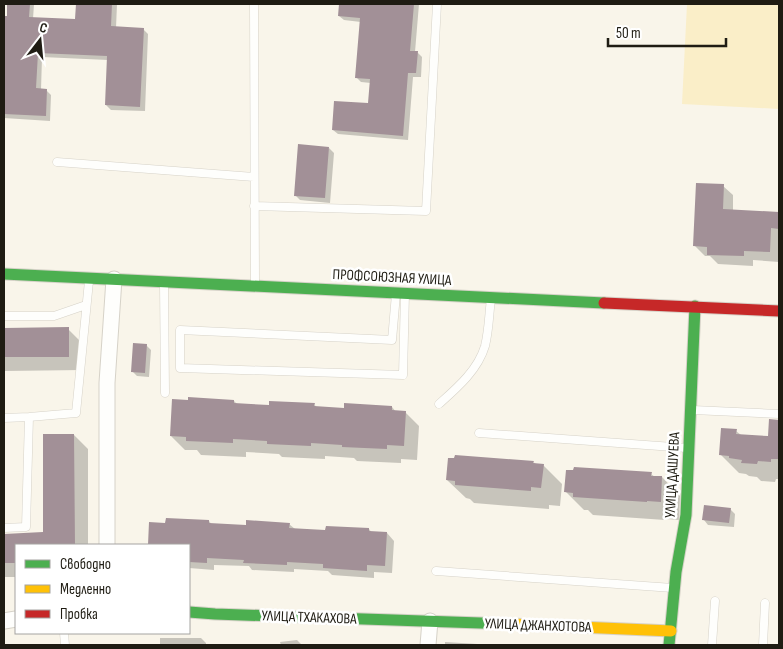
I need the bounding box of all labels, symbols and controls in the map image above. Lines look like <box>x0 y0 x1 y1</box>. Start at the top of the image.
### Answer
north arrow <box>15 15 65 65</box>
scale bar <box>608 15 726 47</box>
text: С <box>38 19 49 37</box>
text: 50 m <box>616 24 641 43</box>
street label: ПРОФСОЮЗНАЯ УЛИЦА <box>332 265 452 290</box>
street label: УЛИЦА ДАШУЕВА <box>661 431 684 518</box>
legend <box>15 544 190 634</box>
text: Свободно <box>60 555 111 574</box>
text: Медленно <box>60 580 111 599</box>
text: Пробка <box>60 605 98 624</box>
street label: УЛИЦА ТХАКАХОВА <box>261 606 357 629</box>
street label: УЛИЦА ДЖАНХОТОВА <box>484 614 592 637</box>

